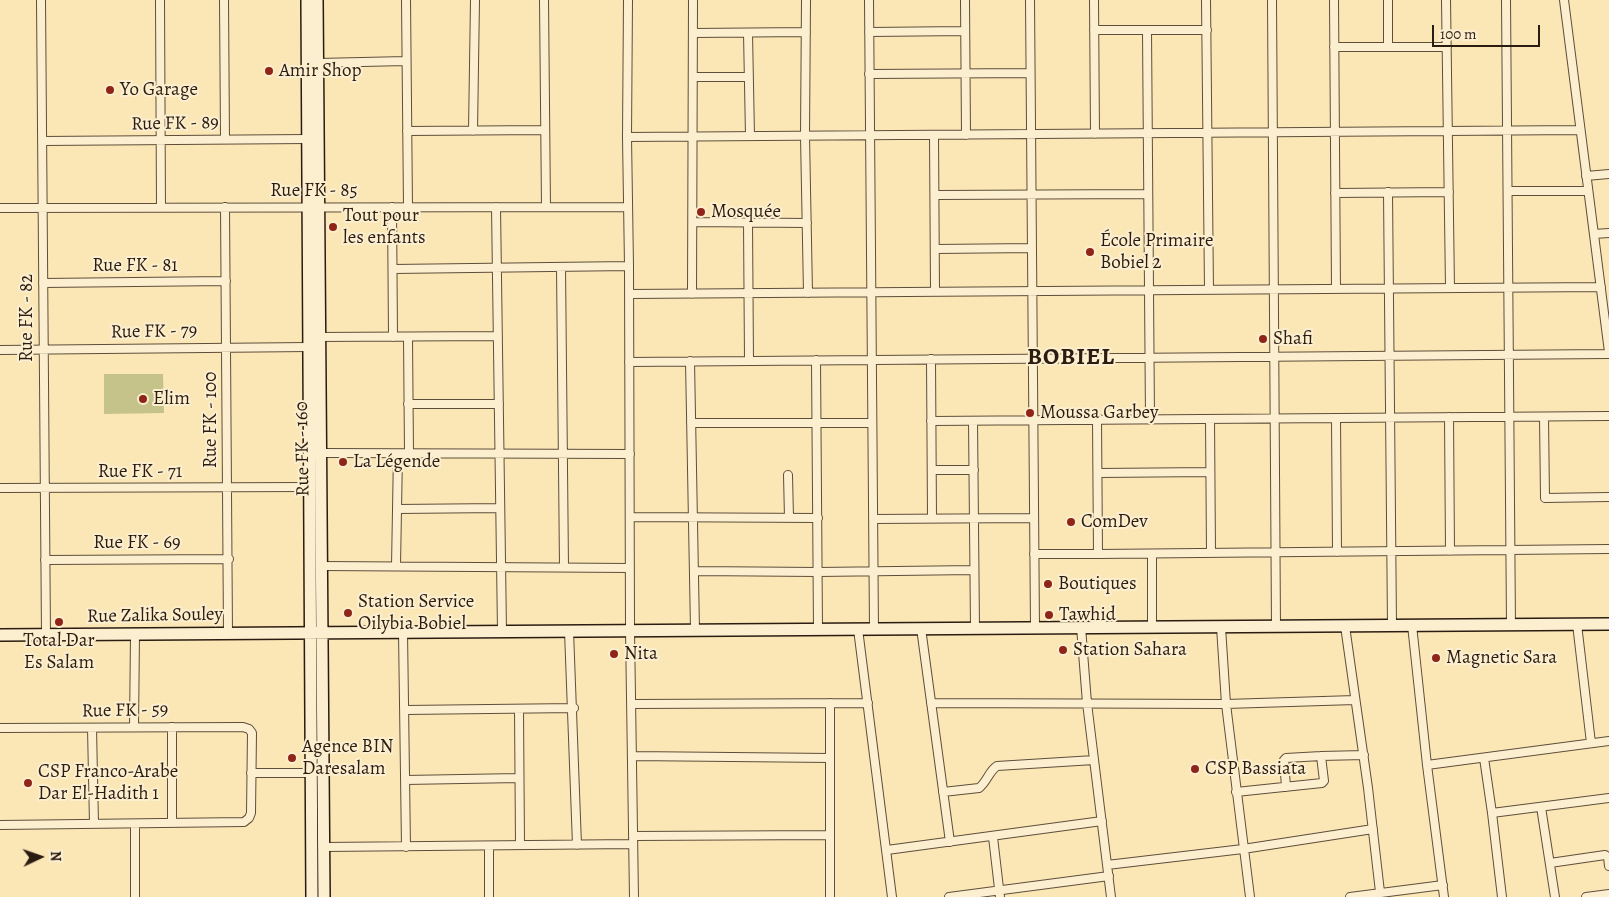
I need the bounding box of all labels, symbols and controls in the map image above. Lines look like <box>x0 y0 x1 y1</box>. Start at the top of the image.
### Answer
scale bar <box>1434 15 1542 47</box>
text: 100 m <box>1440 24 1477 44</box>
place label: Amir Shop <box>279 60 361 82</box>
marker: Amir Shop <box>263 65 275 77</box>
place label: Yo Garage <box>120 79 198 101</box>
marker: Yo Garage <box>104 84 116 96</box>
street label: Rue FK - 89 <box>131 112 219 136</box>
street label: Rue FK - 85 <box>270 180 358 202</box>
place label: Mosquée <box>711 201 781 223</box>
place label: Tout pour les enfants <box>343 205 426 249</box>
marker: Mosquée <box>695 206 707 218</box>
marker: Tout pour les enfants <box>327 221 339 233</box>
place label: École Primaire Bobiel 2 <box>1100 230 1213 274</box>
marker: École Primaire Bobiel 2 <box>1084 246 1096 258</box>
street label: Rue FK - 81 <box>92 255 178 277</box>
street label: Rue FK - 82 <box>16 274 38 362</box>
street label: Rue FK - 79 <box>110 320 198 344</box>
place label: Shafi <box>1273 328 1313 350</box>
marker: Shafi <box>1257 333 1269 345</box>
district label: BOBIEL <box>1026 344 1116 372</box>
street label: Rue FK - 100 <box>200 372 222 468</box>
place label: Elim <box>153 388 190 410</box>
marker: Elim <box>137 393 149 405</box>
street label: Rue FK - 160 <box>291 401 315 497</box>
place label: Moussa Garbey <box>1040 402 1159 424</box>
marker: Moussa Garbey <box>1024 407 1036 419</box>
place label: La Légende <box>353 451 440 473</box>
marker: La Légende <box>337 456 349 468</box>
street label: Rue FK - 71 <box>98 461 182 483</box>
place label: ComDev <box>1081 511 1148 533</box>
marker: ComDev <box>1065 516 1077 528</box>
street label: Rue FK - 69 <box>93 532 181 554</box>
place label: Boutiques <box>1058 573 1137 595</box>
marker: Boutiques <box>1042 578 1054 590</box>
place label: Station Service Oilybia Bobiel <box>358 591 474 635</box>
street label: Rue Zalika Souley <box>87 603 223 629</box>
place label: Tawhid <box>1059 604 1116 626</box>
marker: Station Service Oilybia Bobiel <box>342 607 354 619</box>
marker: Tawhid <box>1043 609 1055 621</box>
marker: Total Dar Es Salam <box>53 616 65 628</box>
place label: Total Dar Es Salam <box>23 630 95 674</box>
place label: Station Sahara <box>1073 639 1187 661</box>
place label: Nita <box>624 643 658 665</box>
marker: Station Sahara <box>1057 644 1069 656</box>
place label: Magnetic Sara <box>1446 647 1557 669</box>
marker: Nita <box>608 648 620 660</box>
marker: Magnetic Sara <box>1430 652 1442 664</box>
street label: Rue FK - 59 <box>81 699 169 723</box>
place label: Agence BIN Daresalam <box>302 736 393 780</box>
marker: Agence BIN Daresalam <box>286 752 298 764</box>
place label: CSP Bassiata <box>1205 758 1306 780</box>
place label: CSP Franco-Arabe Dar El-Hadith 1 <box>38 761 178 805</box>
marker: CSP Bassiata <box>1189 763 1201 775</box>
marker: CSP Franco-Arabe Dar El-Hadith 1 <box>22 777 34 789</box>
north arrow <box>15 832 65 882</box>
text: N <box>46 851 65 862</box>

